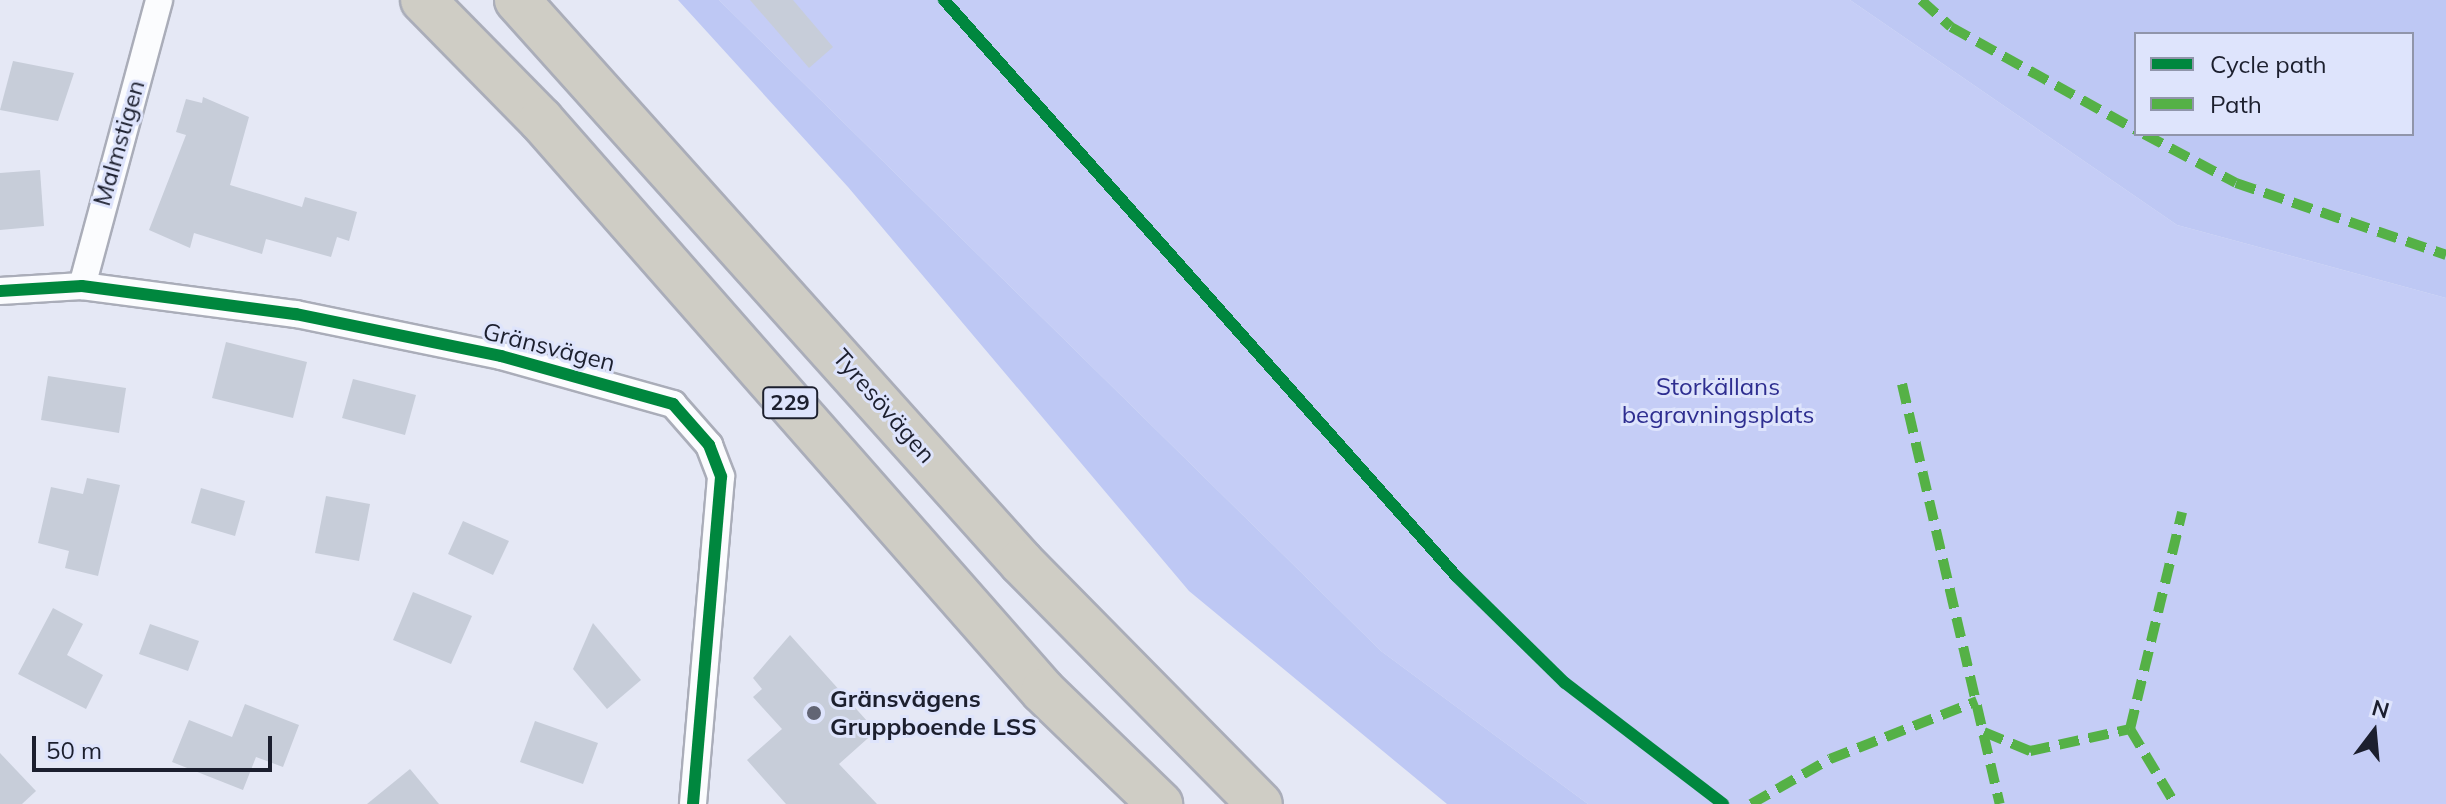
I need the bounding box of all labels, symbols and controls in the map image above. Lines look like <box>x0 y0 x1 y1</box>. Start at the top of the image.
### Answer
legend <box>2134 32 2414 136</box>
text: Cycle path <box>2210 49 2327 79</box>
street label: Malmstigen <box>87 77 151 209</box>
text: Path <box>2210 89 2262 119</box>
street label: Gränsvägen <box>480 317 618 377</box>
street label: Tyresövägen <box>827 343 941 469</box>
park label: Storkällans begravningsplats <box>1622 373 1814 429</box>
road number: 229 <box>762 385 818 421</box>
place label: Gränsvägens Gruppboende LSS <box>830 685 1037 741</box>
north arrow <box>2334 692 2414 772</box>
text: N <box>2369 693 2392 725</box>
marker: Gränsvägens Gruppboende LSS <box>805 704 823 722</box>
scale bar <box>36 720 276 770</box>
text: 50 m <box>46 735 102 765</box>

